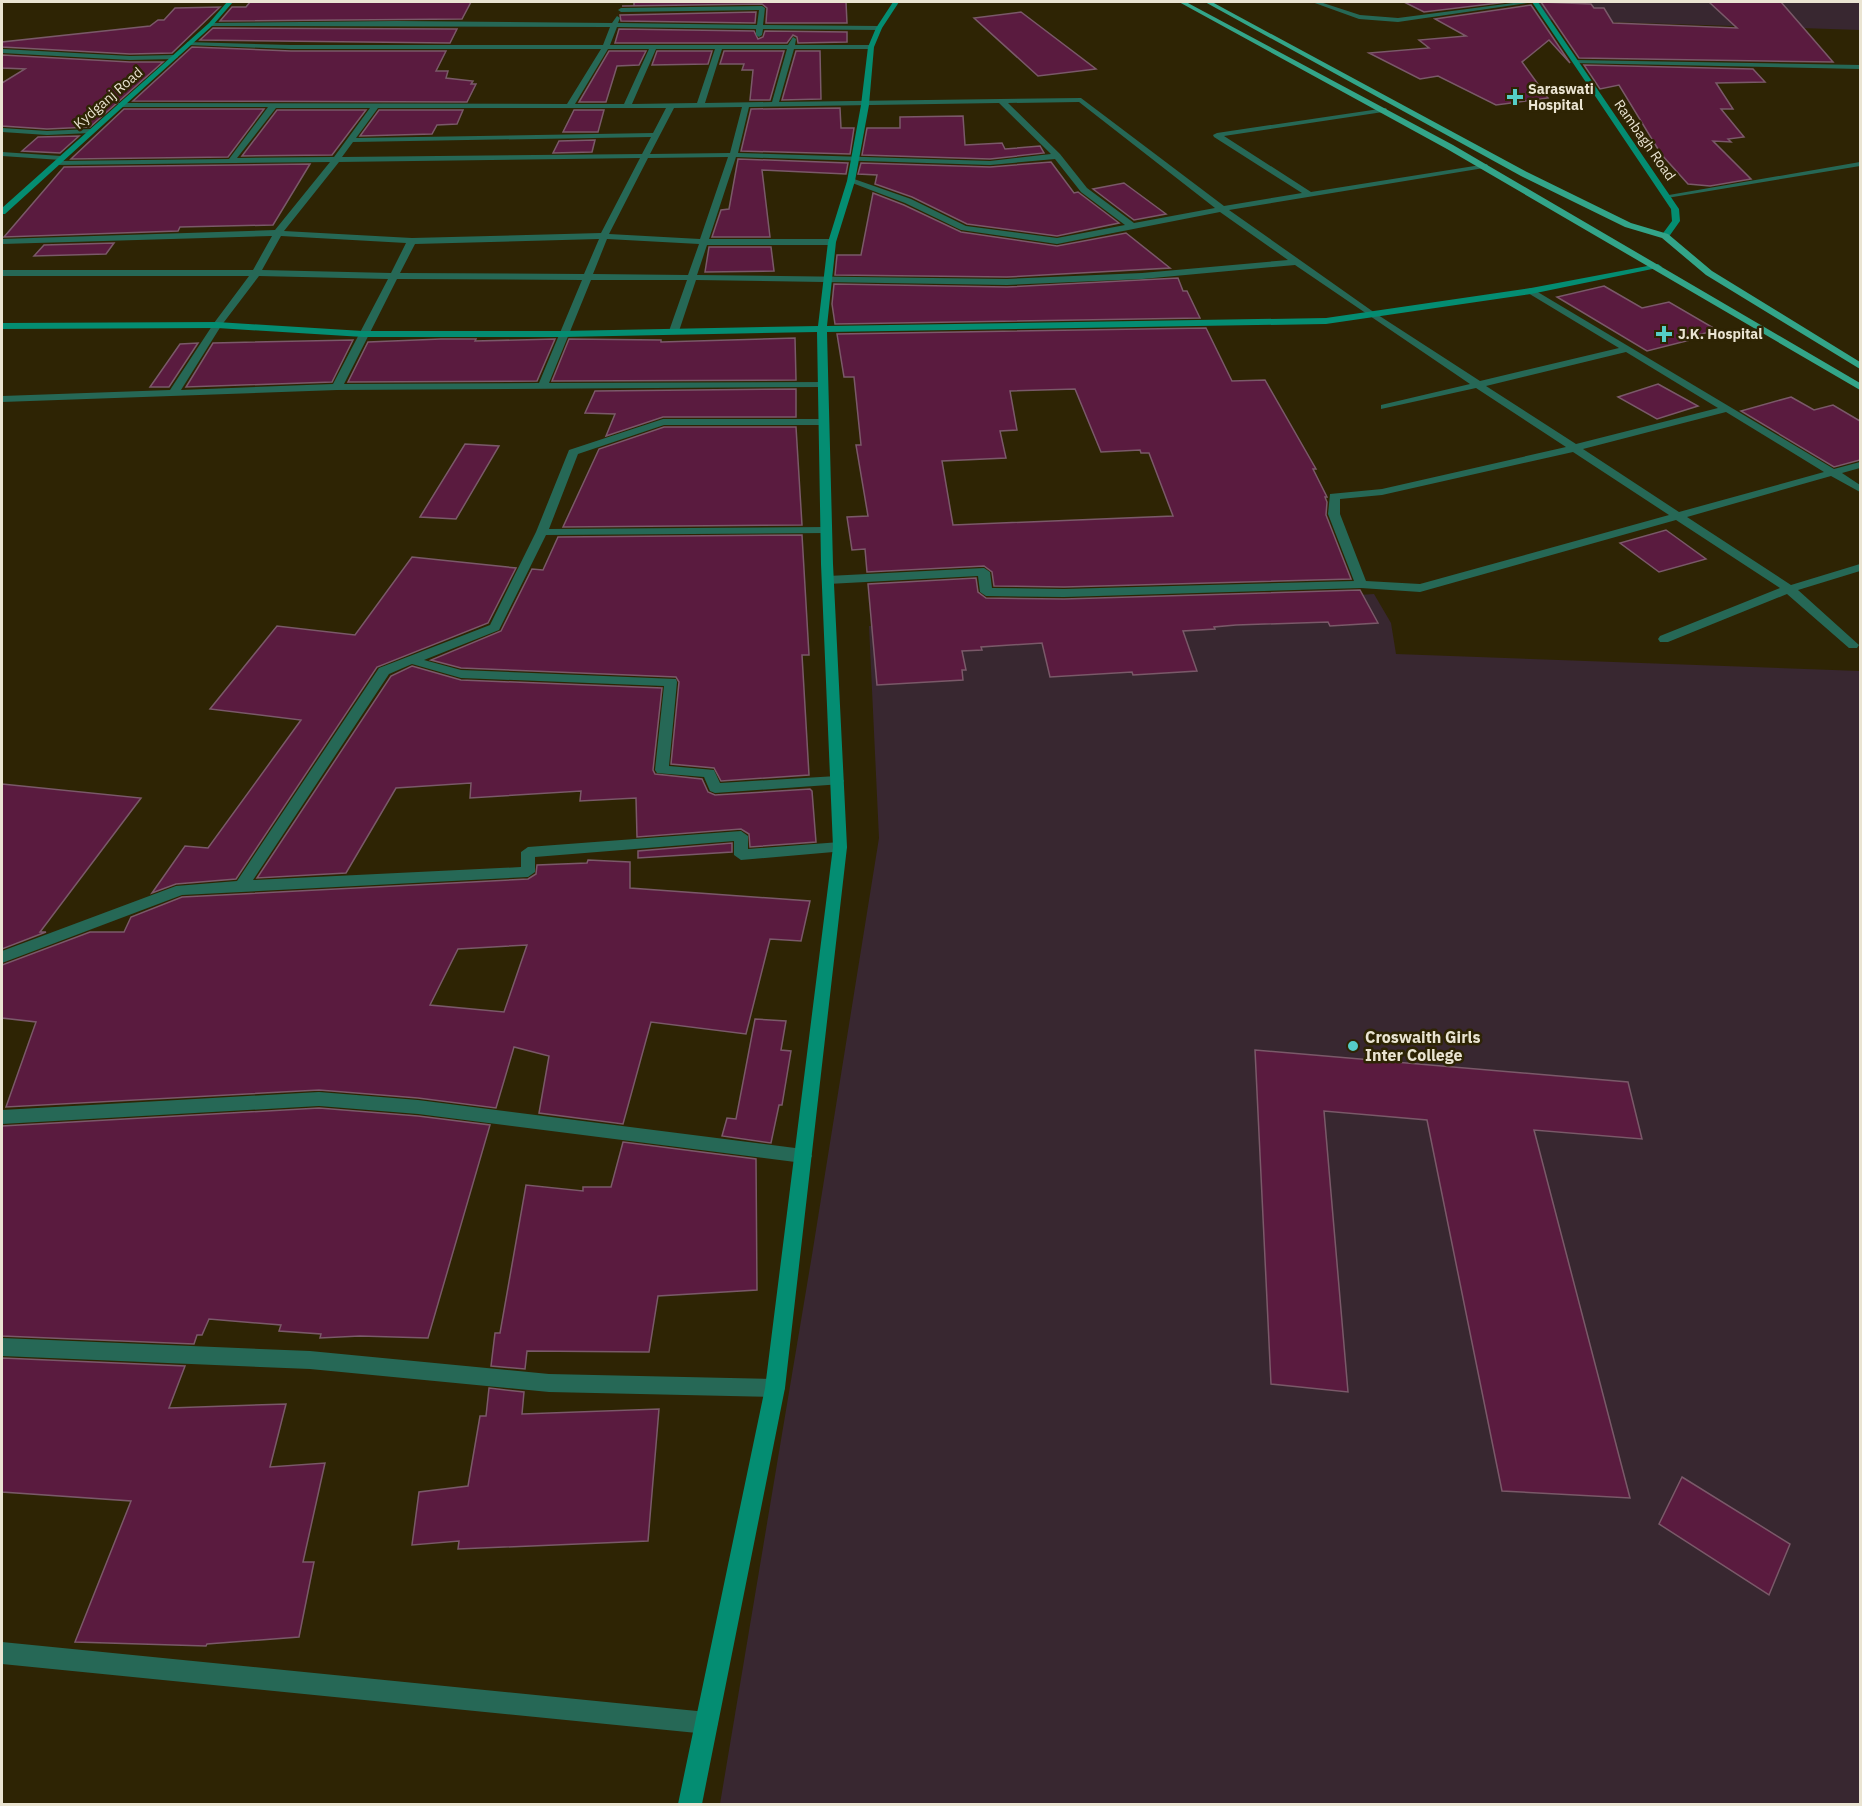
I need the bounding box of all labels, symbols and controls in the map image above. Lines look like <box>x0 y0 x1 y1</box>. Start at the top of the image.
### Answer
street label: Kydganj Road <box>70 63 146 133</box>
place label: Saraswati Hospital <box>1528 80 1594 114</box>
marker: Saraswati Hospital <box>1506 88 1524 106</box>
street label: Rambagh Road <box>1610 96 1680 184</box>
marker: J.K. Hospital <box>1655 325 1673 343</box>
place label: J.K. Hospital <box>1678 325 1763 343</box>
place label: Croswaith Girls Inter College <box>1365 1027 1481 1065</box>
marker: Croswaith Girls Inter College <box>1346 1039 1360 1053</box>

